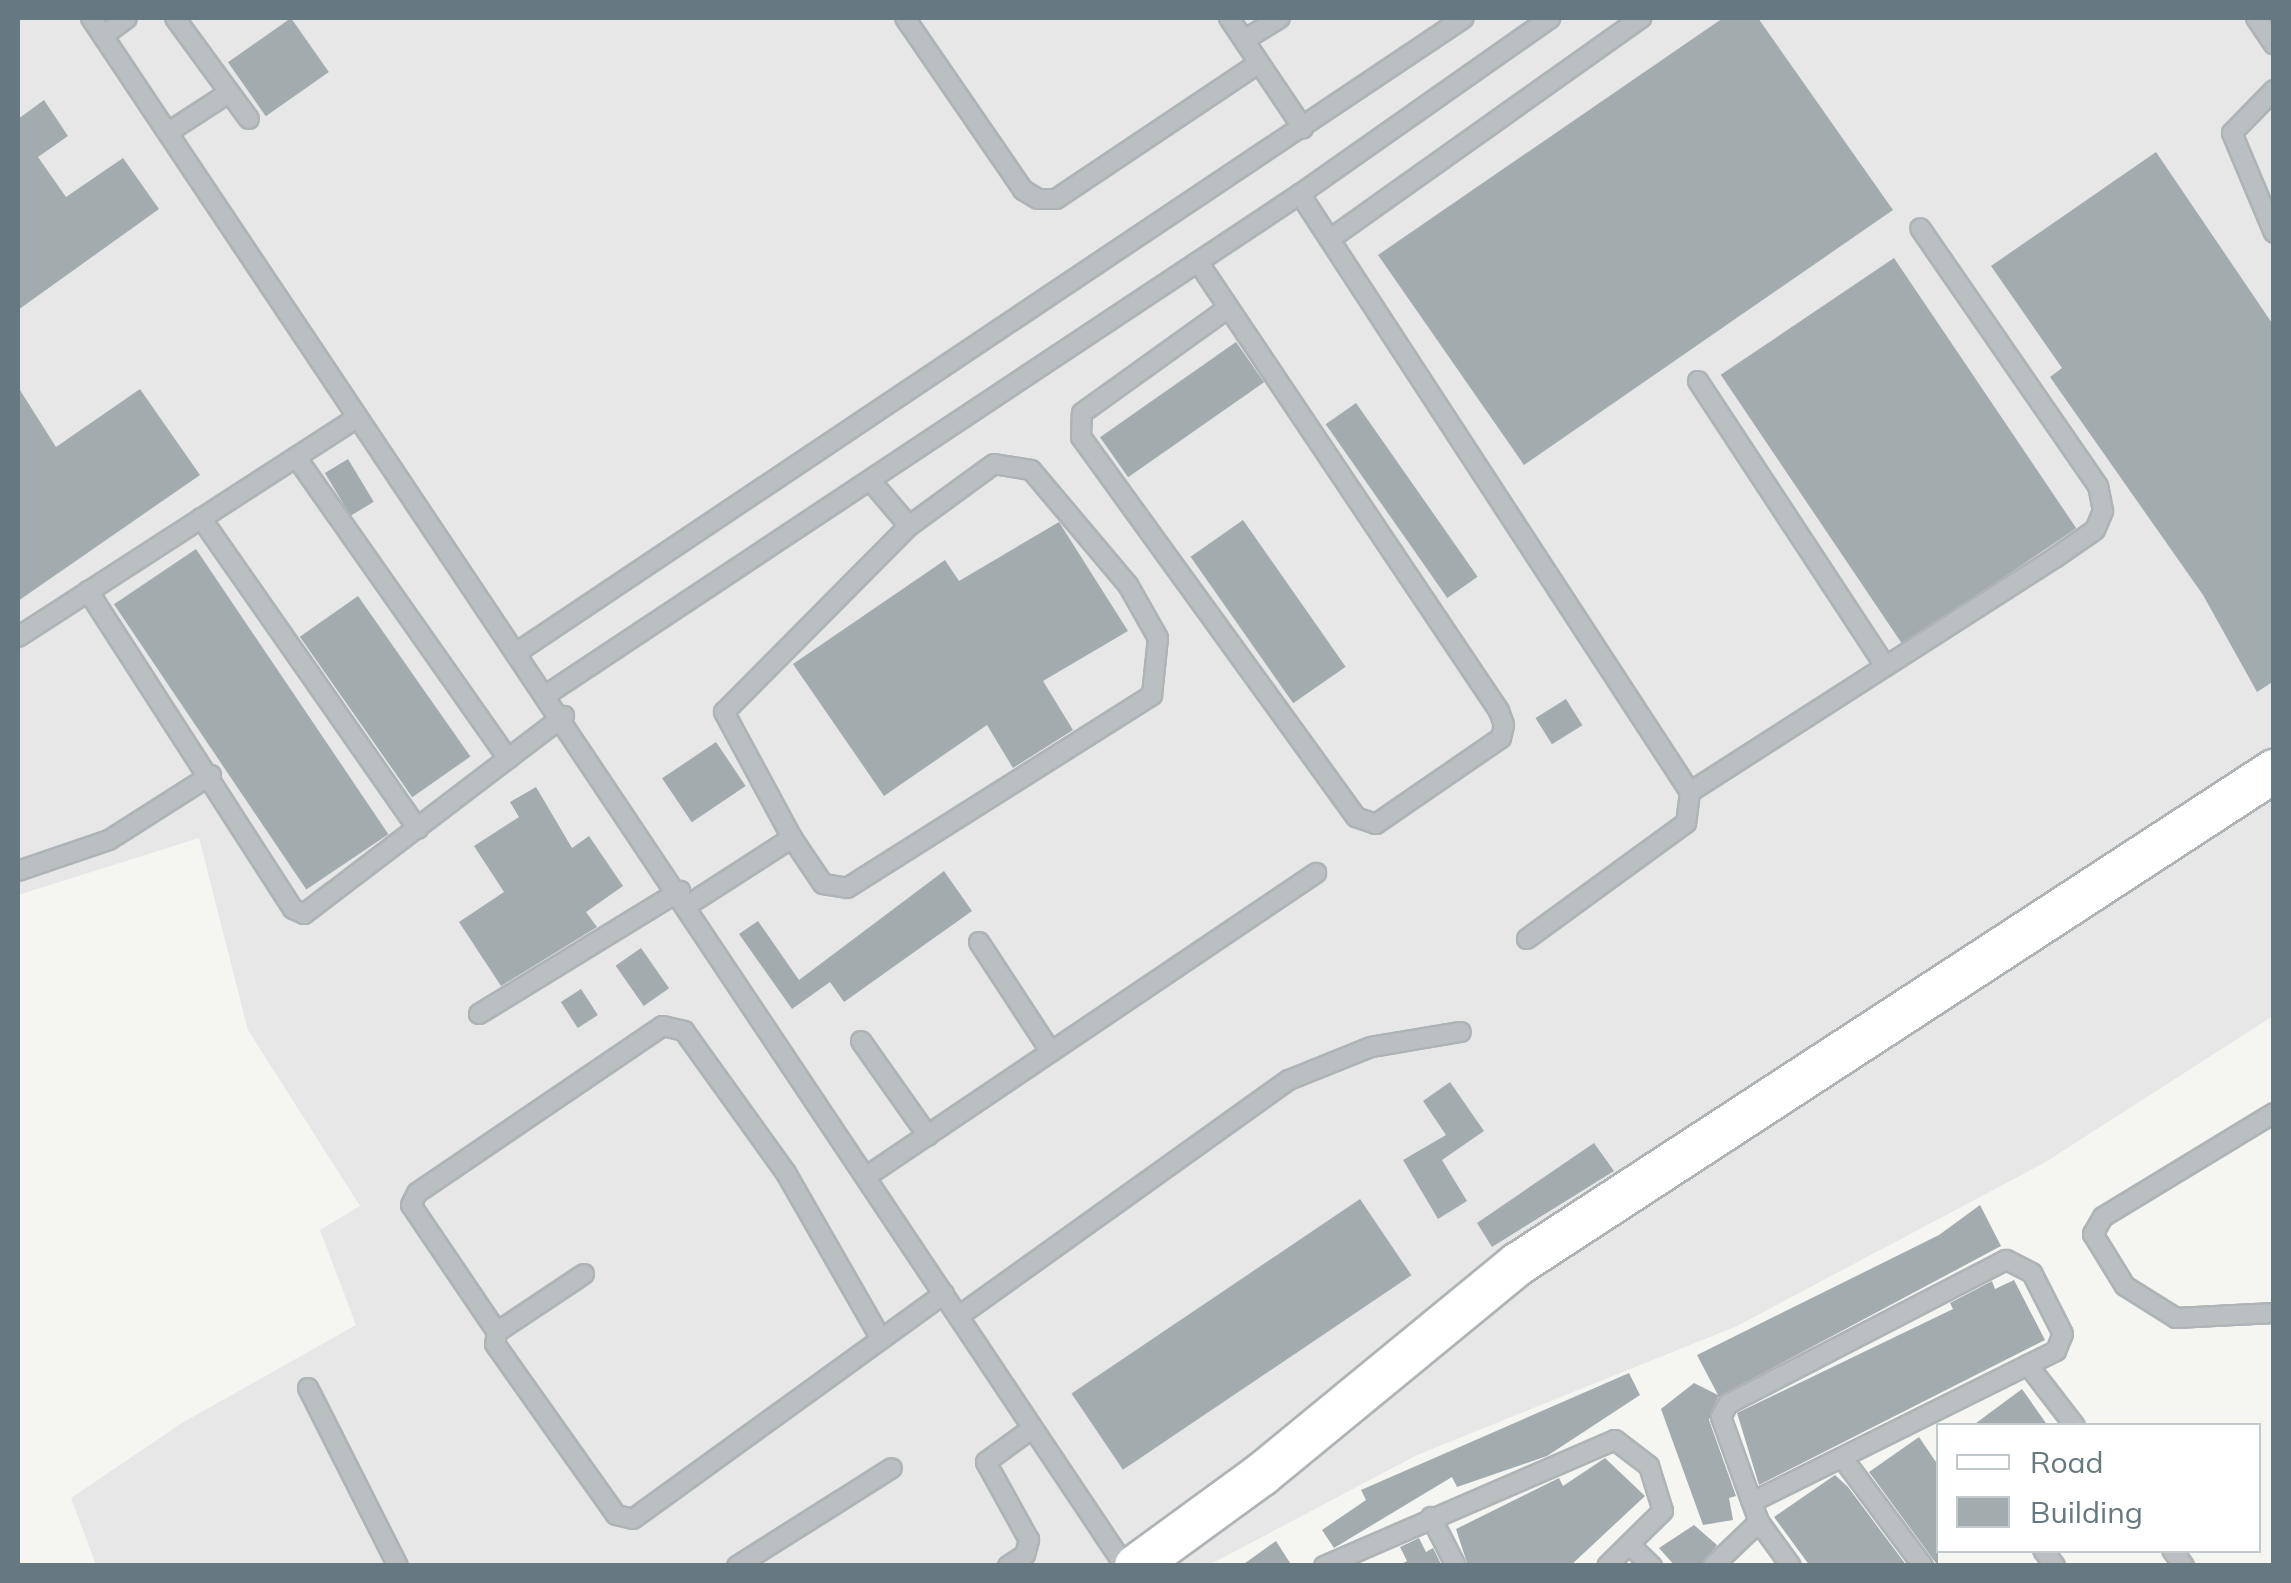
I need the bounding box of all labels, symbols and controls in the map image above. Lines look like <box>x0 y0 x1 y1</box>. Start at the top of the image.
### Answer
legend <box>1936 1423 2261 1553</box>
text: Road <box>2030 1443 2104 1481</box>
text: Building <box>2030 1493 2143 1531</box>

